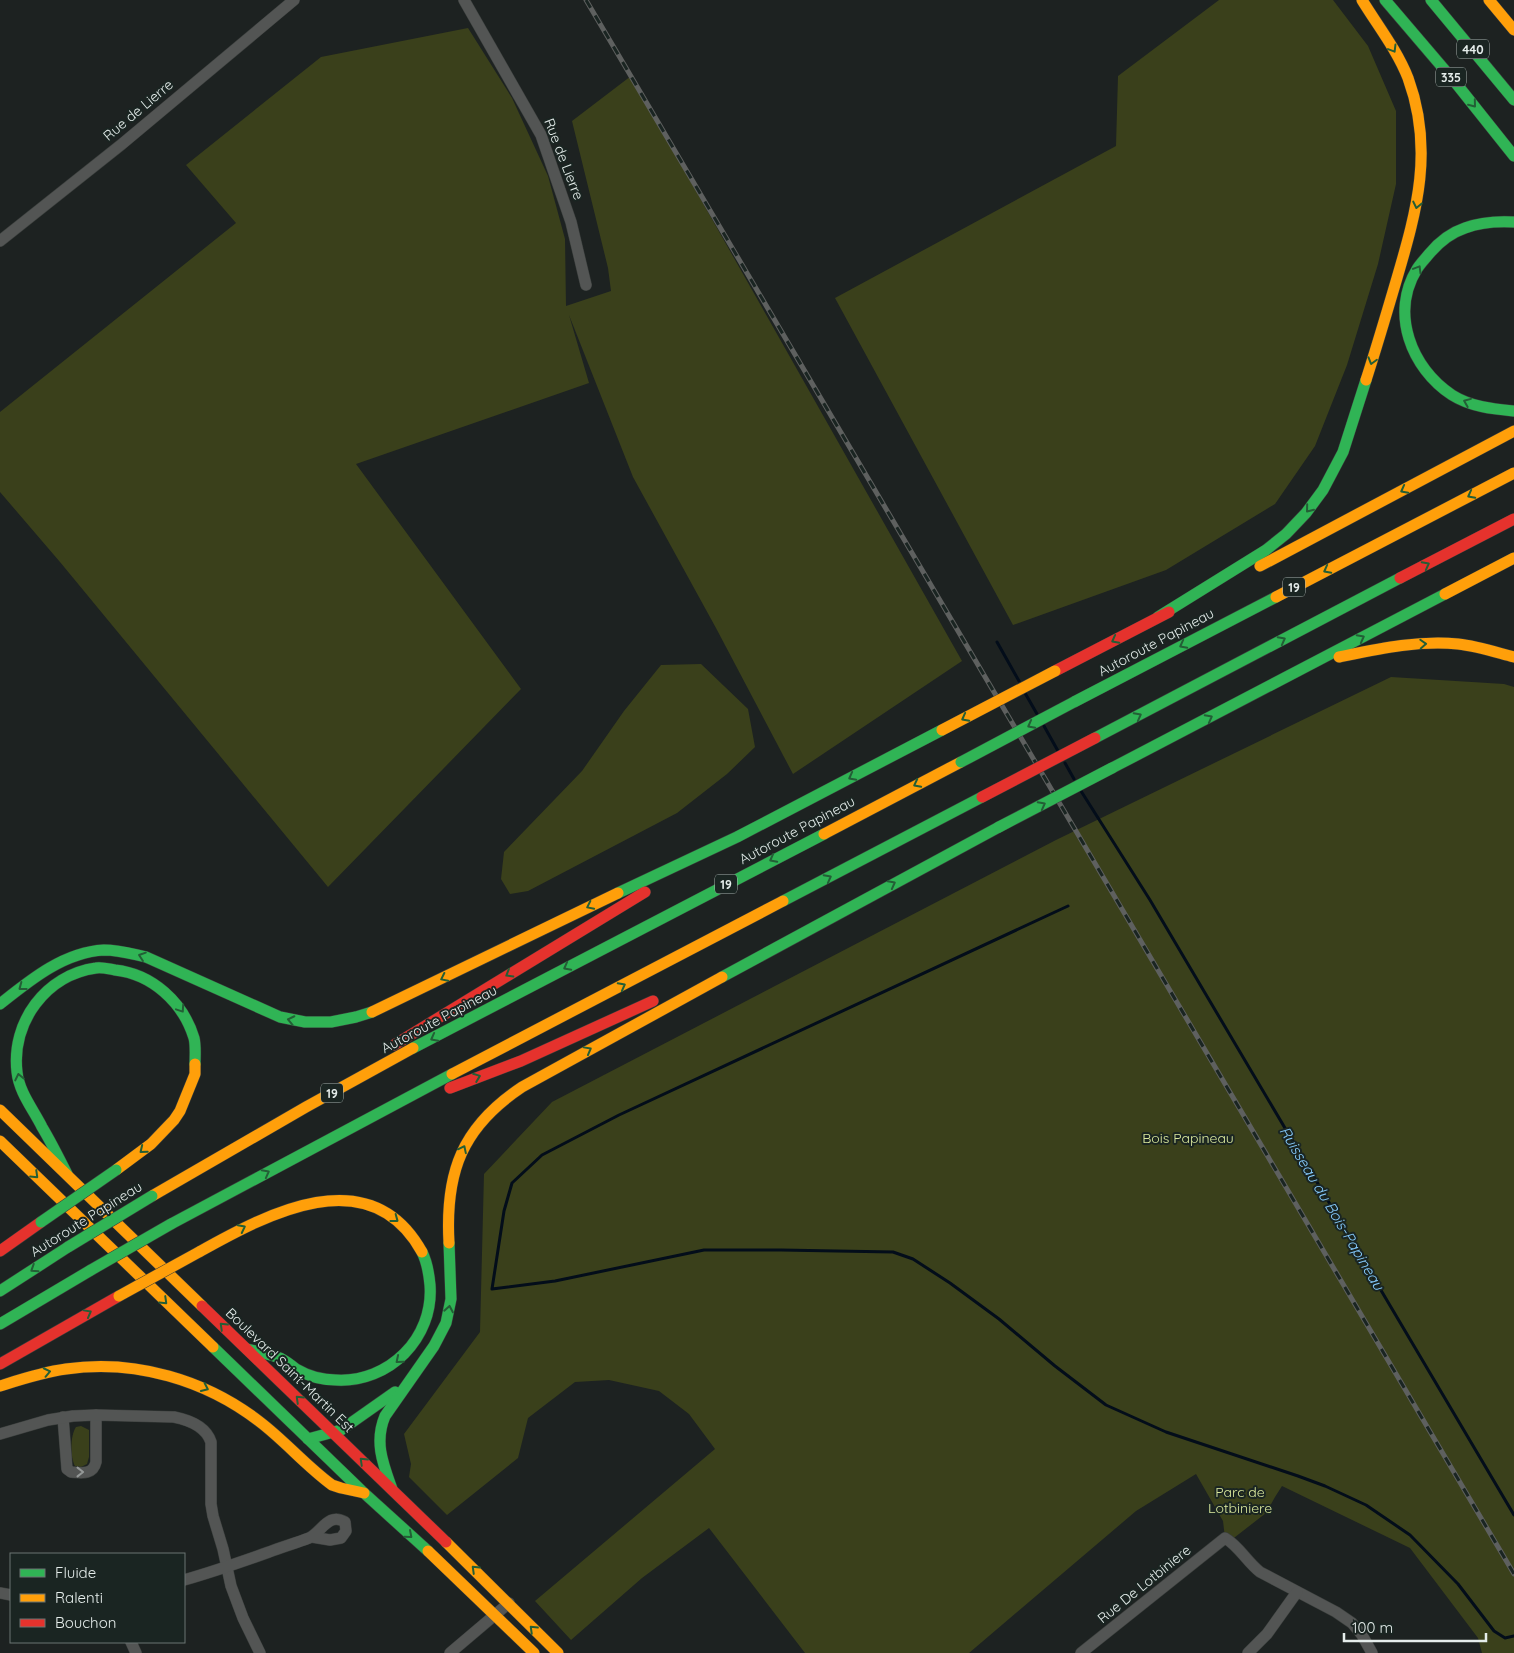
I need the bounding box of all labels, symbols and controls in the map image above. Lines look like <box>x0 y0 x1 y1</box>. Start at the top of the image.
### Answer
road number: 440 <box>1457 40 1489 59</box>
one-way arrow <box>1387 43 1397 52</box>
road number: 335 <box>1436 68 1466 86</box>
street label: Rue de Lierre <box>99 75 177 144</box>
one-way arrow <box>1468 98 1476 107</box>
street label: Rue de Lierre <box>540 116 588 202</box>
one-way arrow <box>1412 201 1422 210</box>
one-way arrow <box>1411 265 1421 274</box>
one-way arrow <box>1368 357 1378 365</box>
one-way arrow <box>1463 398 1471 408</box>
one-way arrow <box>1400 484 1409 494</box>
one-way arrow <box>1467 489 1476 499</box>
one-way arrow <box>1305 504 1314 513</box>
one-way arrow <box>1421 561 1430 571</box>
one-way arrow <box>1323 564 1332 574</box>
road number: 19 <box>1283 578 1305 596</box>
street label: Autoroute Papineau <box>1095 604 1217 680</box>
one-way arrow <box>1111 633 1120 643</box>
one-way arrow <box>1356 634 1365 644</box>
one-way arrow <box>1277 636 1286 646</box>
one-way arrow <box>1419 638 1427 649</box>
one-way arrow <box>1179 639 1188 649</box>
one-way arrow <box>961 712 970 722</box>
one-way arrow <box>1133 712 1142 722</box>
one-way arrow <box>1203 714 1212 724</box>
one-way arrow <box>1027 719 1036 729</box>
one-way arrow <box>848 771 857 781</box>
one-way arrow <box>914 778 923 788</box>
street label: Autoroute Papineau <box>736 792 858 868</box>
one-way arrow <box>1037 801 1046 811</box>
one-way arrow <box>770 853 779 863</box>
road number: 19 <box>715 874 737 894</box>
one-way arrow <box>822 874 831 884</box>
one-way arrow <box>887 880 896 890</box>
one-way arrow <box>586 900 595 910</box>
one-way arrow <box>138 952 146 962</box>
one-way arrow <box>564 961 573 971</box>
one-way arrow <box>505 968 514 978</box>
one-way arrow <box>440 972 449 982</box>
street label: Autoroute Papineau <box>378 981 500 1057</box>
one-way arrow <box>19 982 28 990</box>
one-way arrow <box>616 982 625 992</box>
one-way arrow <box>175 1003 184 1013</box>
one-way arrow <box>287 1015 295 1025</box>
one-way arrow <box>430 1032 439 1042</box>
one-way arrow <box>583 1046 592 1056</box>
one-way arrow <box>14 1073 24 1082</box>
one-way arrow <box>472 1073 481 1084</box>
road number: 19 <box>321 1084 343 1102</box>
water label: Ruisseau du Bois-Papineau <box>1276 1123 1389 1295</box>
park label: Bois Papineau <box>1142 1129 1234 1147</box>
one-way arrow <box>139 1144 148 1153</box>
one-way arrow <box>457 1145 467 1154</box>
one-way arrow <box>29 1169 38 1178</box>
one-way arrow <box>261 1169 270 1179</box>
street label: Autoroute Papineau <box>27 1177 145 1261</box>
one-way arrow <box>389 1214 398 1222</box>
one-way arrow <box>237 1224 246 1234</box>
one-way arrow <box>30 1263 39 1272</box>
one-way arrow <box>158 1295 167 1304</box>
street label: Boulevard Saint-Martin Est <box>222 1304 358 1436</box>
one-way arrow <box>444 1304 454 1313</box>
one-way arrow <box>82 1310 91 1320</box>
one-way arrow <box>220 1322 229 1331</box>
one-way arrow <box>395 1354 404 1363</box>
one-way arrow <box>42 1367 51 1377</box>
one-way arrow <box>200 1382 209 1392</box>
one-way arrow <box>296 1396 305 1405</box>
one-way arrow <box>360 1458 369 1467</box>
one-way arrow <box>76 1467 84 1477</box>
park label: Parc de Lotbiniere <box>1208 1483 1272 1517</box>
one-way arrow <box>403 1529 412 1538</box>
street label: Rue De Lotbiniere <box>1094 1541 1194 1627</box>
legend <box>10 1553 185 1643</box>
text: Fluide <box>55 1563 96 1582</box>
one-way arrow <box>471 1566 480 1575</box>
text: Ralenti <box>55 1588 103 1607</box>
scale bar <box>1344 1610 1486 1642</box>
text: Bouchon <box>55 1613 116 1632</box>
text: 100 m <box>1352 1618 1393 1637</box>
one-way arrow <box>530 1626 539 1635</box>

